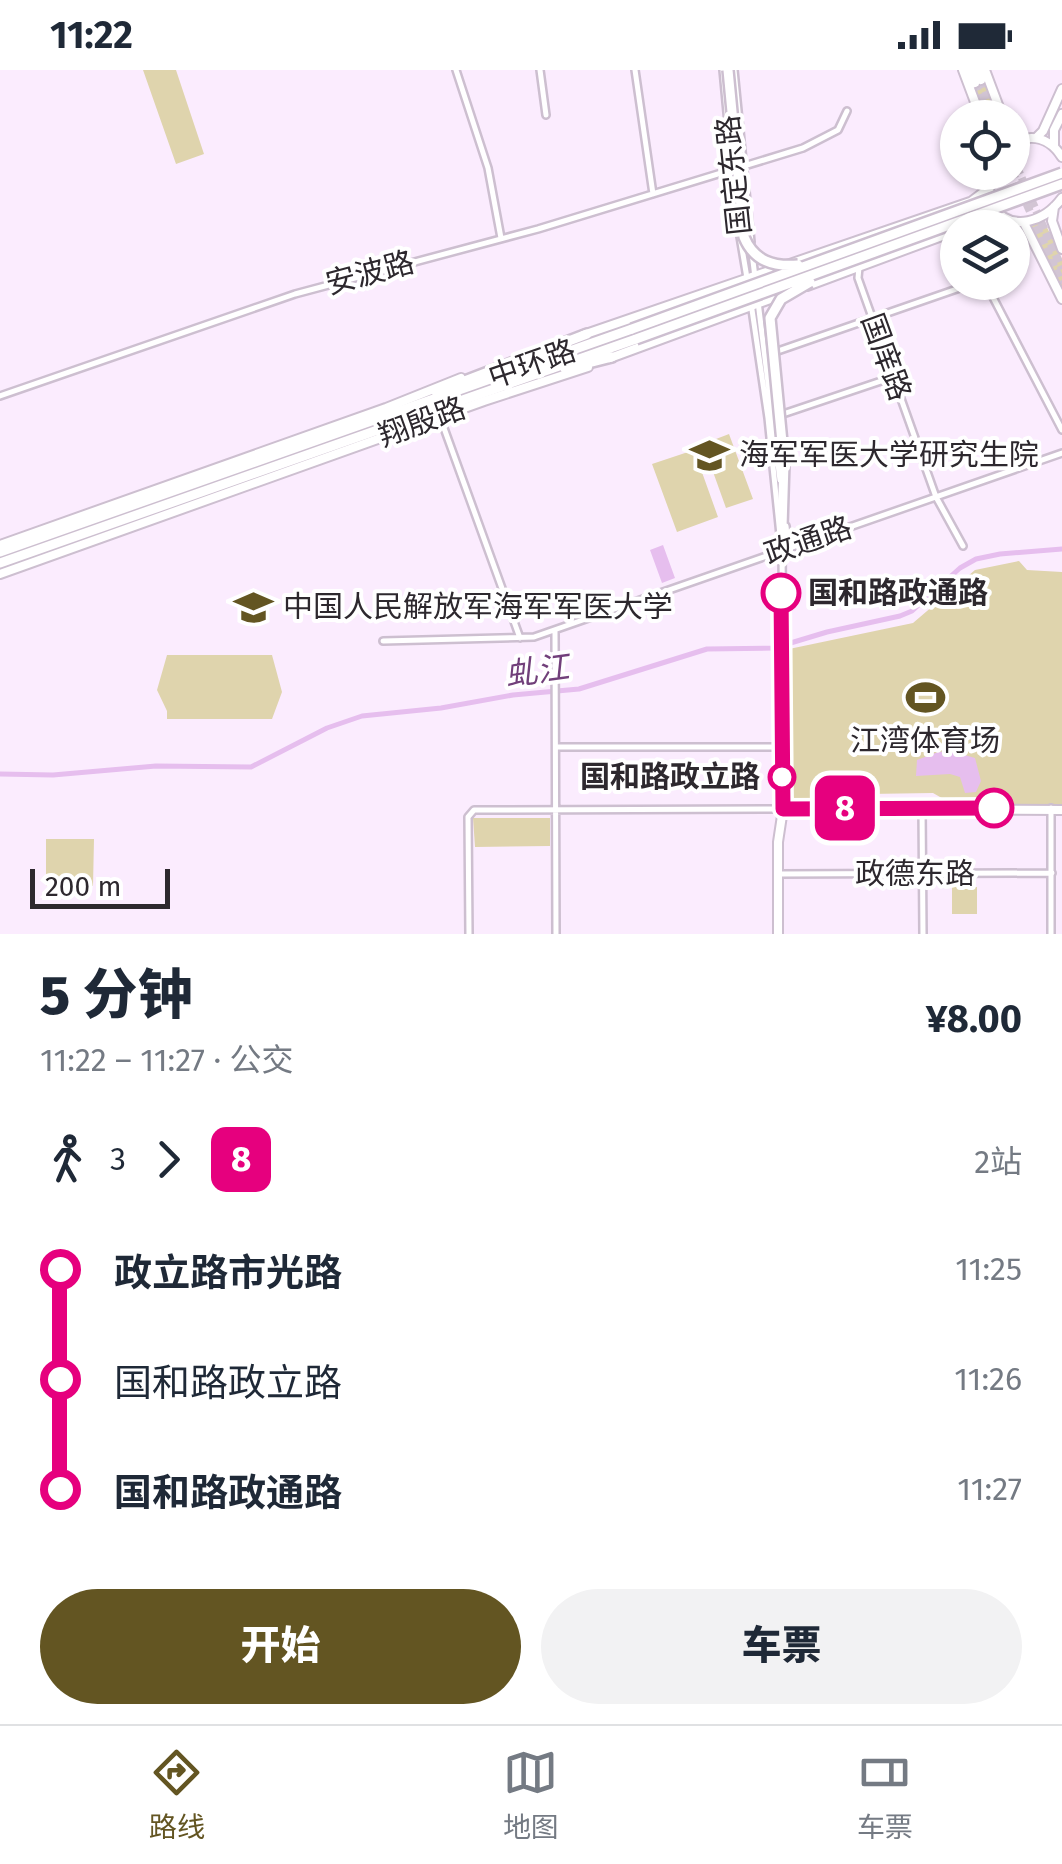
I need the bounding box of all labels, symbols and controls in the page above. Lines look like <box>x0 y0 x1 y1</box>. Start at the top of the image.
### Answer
text: 11:22 <box>50 12 133 58</box>
map controls <box>940 100 1030 300</box>
button: locate <box>940 100 1030 190</box>
street label: 国定东路 <box>710 113 758 237</box>
button: layers <box>940 210 1030 300</box>
street label: 安波路 <box>322 244 418 302</box>
street label: 国庠路 <box>854 309 918 405</box>
street label: 中环路 <box>484 332 580 396</box>
street label: 翔殷路 <box>374 390 470 454</box>
school or university icon: 海军军医大学研究生院 <box>688 434 730 476</box>
place label: 海军军医大学研究生院 <box>739 437 1039 473</box>
street label: 政通路 <box>760 509 856 573</box>
marker: 国和路政通路 <box>762 574 800 612</box>
place label: 国和路政通路 <box>808 575 988 611</box>
school or university icon: 中国人民解放军海军军医大学 <box>232 586 274 628</box>
place label: 中国人民解放军海军军医大学 <box>283 589 673 625</box>
water label: 虬江 <box>503 647 574 694</box>
sports icon: 江湾体育场 <box>904 676 946 718</box>
place label: 江湾体育场 <box>850 723 1000 759</box>
place label: 国和路政立路 <box>580 759 760 795</box>
marker: 国和路政立路 <box>769 764 795 790</box>
line badge: 8 <box>812 776 878 840</box>
text: 8 <box>835 787 855 829</box>
unlabelled marker <box>975 789 1013 827</box>
street label: 政德东路 <box>855 856 975 892</box>
scale bar <box>30 864 170 908</box>
text: 200 m <box>45 870 122 903</box>
text: 5 分钟 <box>40 963 193 1029</box>
text: ¥8.00 <box>926 996 1022 1042</box>
text: 11:22 – 11:27 · 公交 <box>40 1041 294 1079</box>
icon: walk <box>40 1132 95 1187</box>
icon: forward <box>141 1132 196 1187</box>
text: 8 <box>231 1138 251 1180</box>
text: 3 <box>110 1140 126 1178</box>
text: 2站 <box>974 1143 1022 1181</box>
text: 政立路市光路 <box>114 1250 342 1296</box>
text: 11:25 <box>955 1250 1022 1288</box>
text: 国和路政立路 <box>114 1360 342 1406</box>
text: 11:26 <box>954 1360 1022 1398</box>
text: 国和路政通路 <box>114 1470 342 1516</box>
text: 11:27 <box>957 1470 1022 1508</box>
button: 开始 <box>40 1589 521 1704</box>
button: 车票 <box>541 1589 1022 1704</box>
tab: 路线 <box>149 1745 205 1845</box>
tab: 地图 <box>503 1745 559 1845</box>
tab: 车票 <box>857 1745 913 1845</box>

